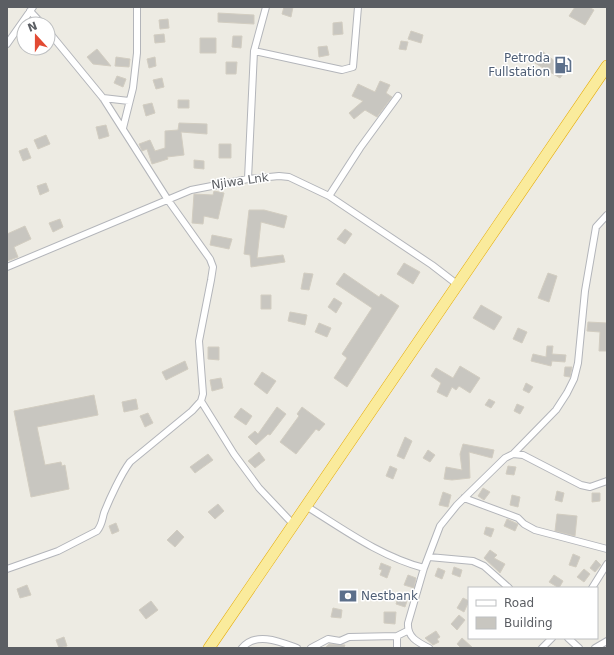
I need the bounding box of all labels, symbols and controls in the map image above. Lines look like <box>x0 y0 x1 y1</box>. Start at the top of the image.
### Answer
north arrow <box>16 16 56 56</box>
text: N <box>26 19 39 35</box>
place label: Petroda Fullstation <box>488 51 550 79</box>
fuel station icon: Petroda Fullstation <box>553 55 573 75</box>
street label: Njiwa Lnk <box>210 170 270 192</box>
bank icon: Nestbank <box>338 586 358 606</box>
legend <box>468 587 598 639</box>
place label: Nestbank <box>361 589 418 603</box>
text: Road <box>504 596 534 610</box>
text: Building <box>504 616 553 630</box>

